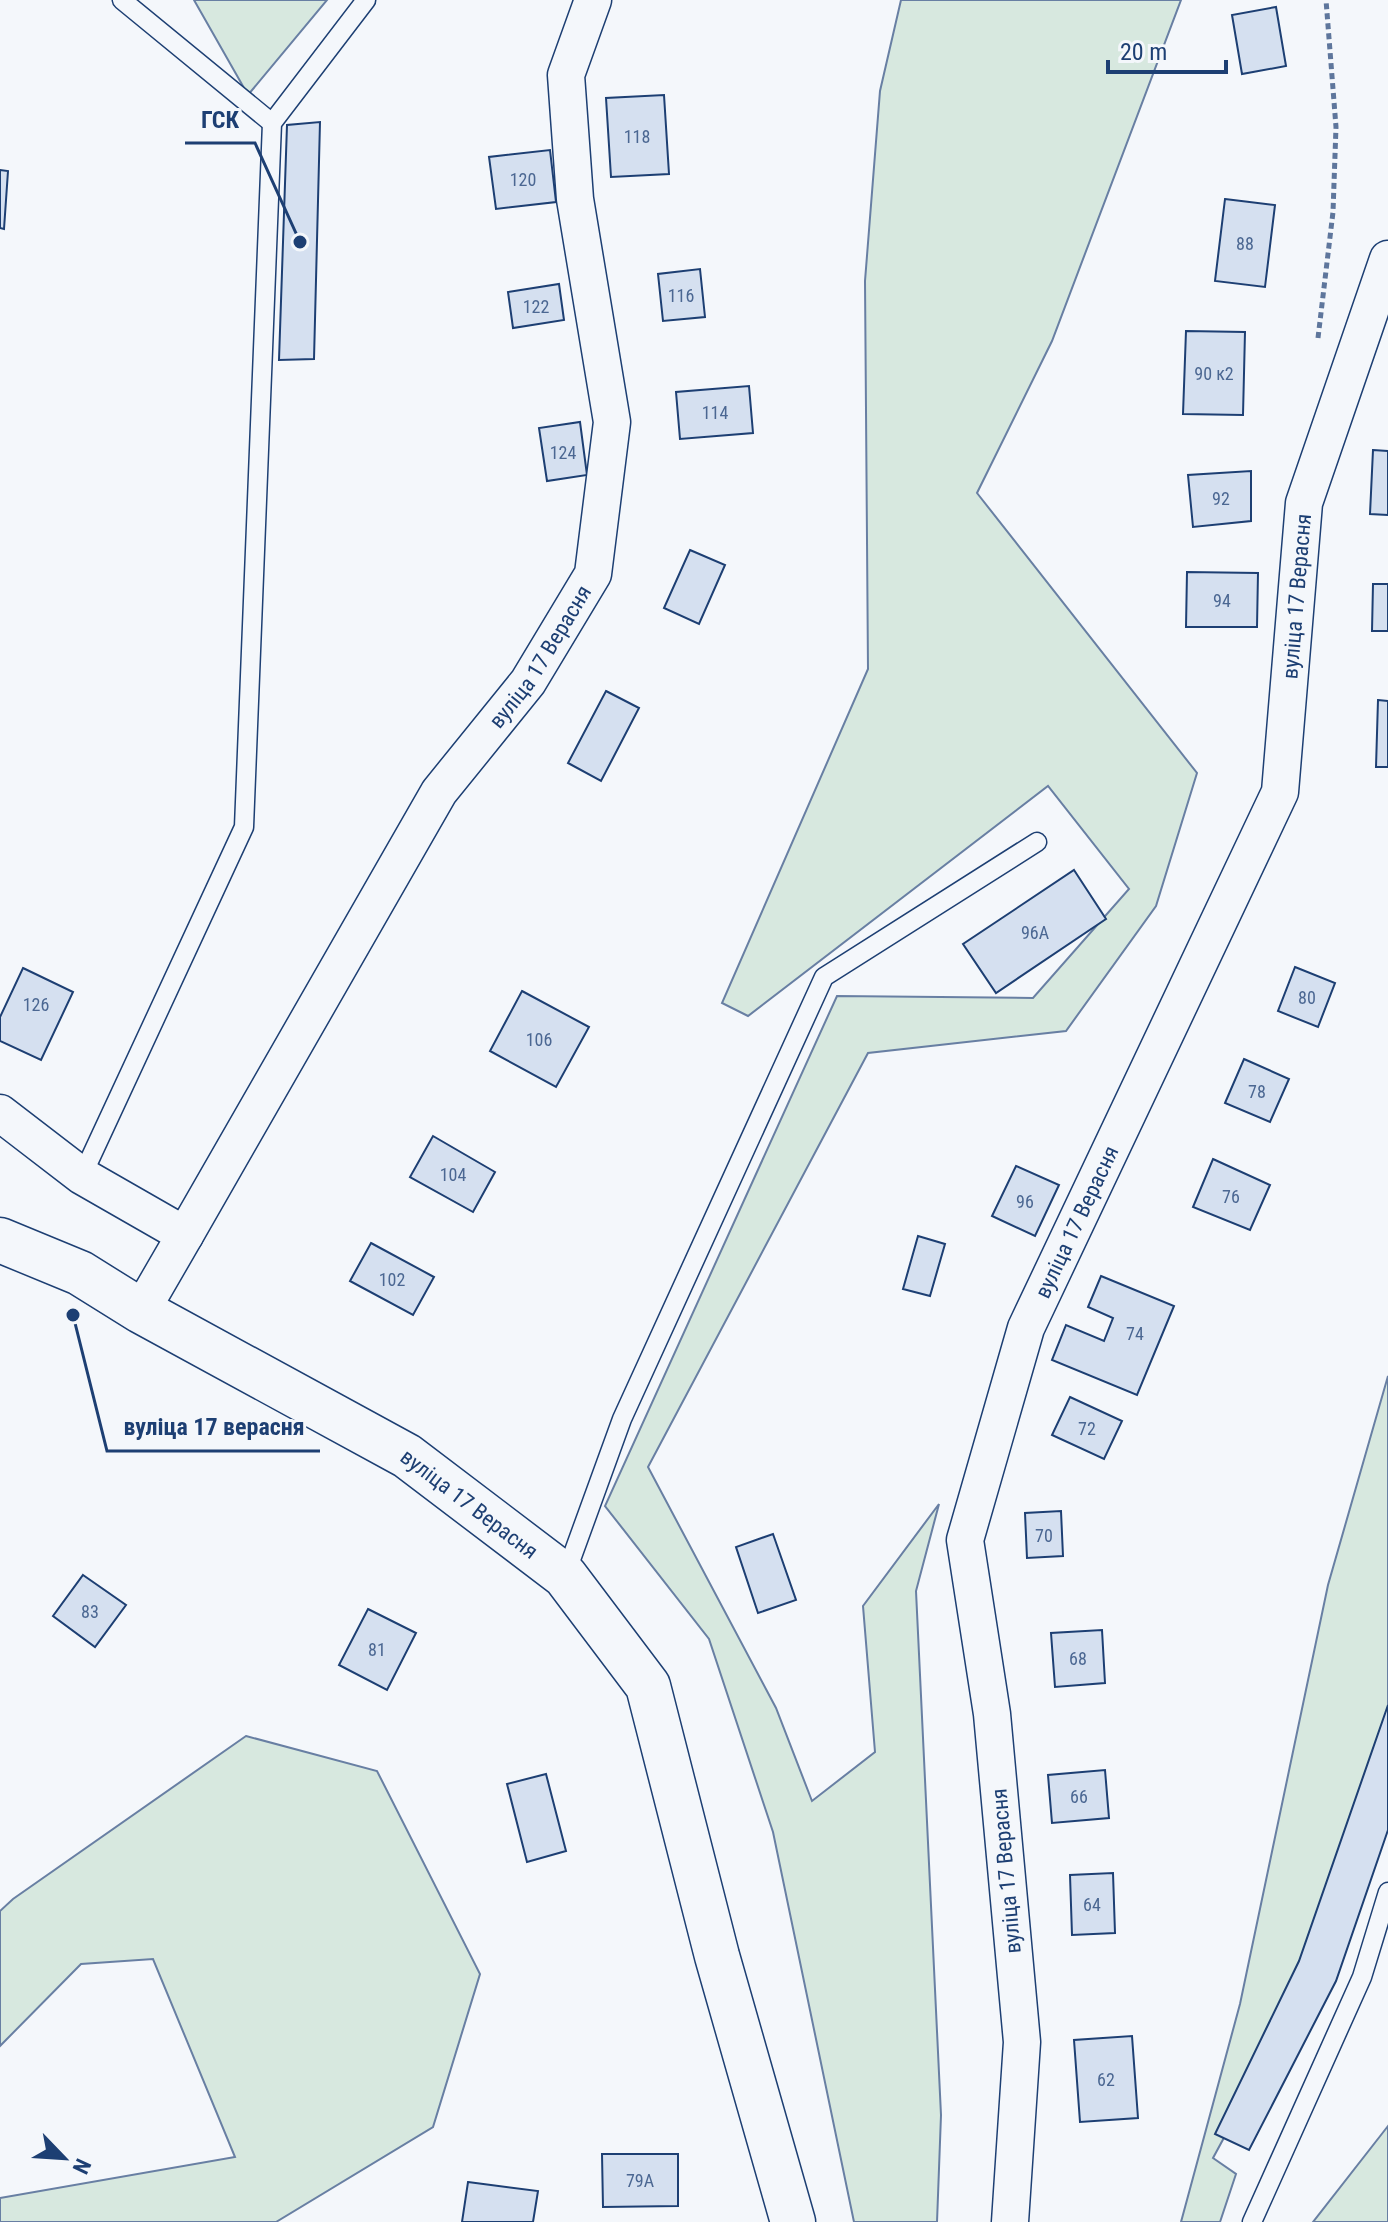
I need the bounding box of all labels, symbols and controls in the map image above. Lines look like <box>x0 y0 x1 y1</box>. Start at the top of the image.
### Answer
scale bar <box>1108 24 1226 74</box>
text: 20 m <box>1120 38 1167 66</box>
callout: ГСК <box>185 95 255 143</box>
text: ГСК <box>201 106 240 134</box>
house number: 118 <box>624 126 650 147</box>
house number: 120 <box>510 169 536 190</box>
house number: 88 <box>1236 233 1254 254</box>
house number: 116 <box>668 285 694 306</box>
house number: 122 <box>523 296 549 317</box>
house number: 90 к2 <box>1194 363 1234 384</box>
house number: 114 <box>702 402 728 423</box>
house number: 124 <box>550 442 576 463</box>
house number: 92 <box>1212 488 1230 509</box>
street label: вуліца 17 Верасня <box>1277 513 1316 680</box>
street label: вуліца 17 Верасня <box>484 581 596 733</box>
house number: 94 <box>1213 590 1231 611</box>
house number: 96А <box>1021 922 1050 943</box>
house number: 80 <box>1298 987 1316 1008</box>
house number: 126 <box>23 994 49 1015</box>
house number: 106 <box>526 1029 552 1050</box>
house number: 78 <box>1248 1081 1266 1102</box>
street label: вуліца 17 Верасня <box>1030 1142 1123 1302</box>
house number: 104 <box>440 1164 466 1185</box>
house number: 76 <box>1222 1186 1240 1207</box>
house number: 96 <box>1016 1191 1034 1212</box>
house number: 102 <box>379 1269 405 1290</box>
house number: 74 <box>1126 1323 1144 1344</box>
callout: вуліца 17 верасня <box>107 1403 320 1451</box>
text: вуліца 17 верасня <box>123 1413 305 1441</box>
house number: 72 <box>1078 1418 1096 1439</box>
street label: вуліца 17 Верасня <box>396 1443 543 1564</box>
house number: 70 <box>1035 1525 1053 1546</box>
house number: 83 <box>81 1601 99 1622</box>
house number: 81 <box>368 1639 386 1660</box>
house number: 68 <box>1069 1648 1087 1669</box>
house number: 66 <box>1070 1786 1088 1807</box>
street label: вуліца 17 Верасня <box>986 1787 1026 1955</box>
house number: 64 <box>1083 1894 1101 1915</box>
house number: 62 <box>1097 2069 1115 2090</box>
north arrow <box>24 2118 104 2198</box>
text: N <box>67 2155 96 2178</box>
house number: 79А <box>626 2170 655 2191</box>

